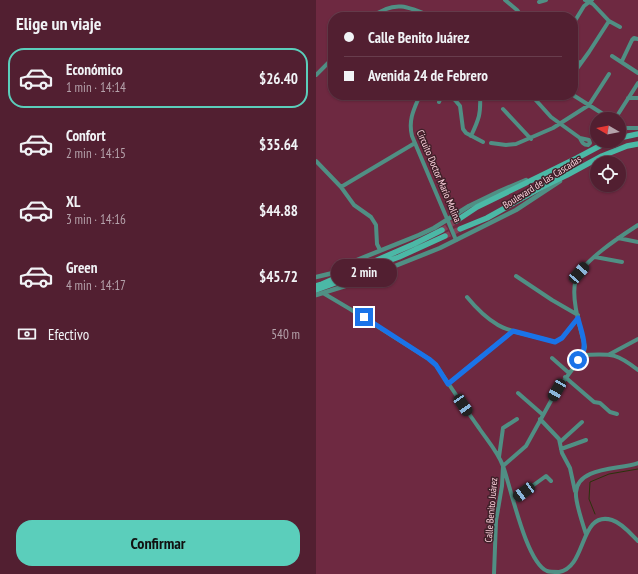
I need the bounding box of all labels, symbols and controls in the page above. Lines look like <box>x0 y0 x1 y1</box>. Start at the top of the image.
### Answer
text: Elige un viaje <box>16 12 101 35</box>
text: Calle Benito Juárez <box>368 28 469 47</box>
icon: car <box>18 60 54 96</box>
text: Económico <box>66 60 123 79</box>
text: Avenida 24 de Febrero <box>368 66 488 85</box>
text: $26.40 <box>259 69 298 88</box>
text: 1 min · 14:14 <box>66 79 126 96</box>
north arrow <box>590 112 626 148</box>
map controls <box>590 112 626 192</box>
icon: car <box>18 126 54 162</box>
text: Confort <box>66 126 106 145</box>
street label: Circuito Doctor Mario Molina <box>414 128 464 224</box>
text: $35.64 <box>259 135 298 154</box>
text: 2 min · 14:15 <box>66 145 126 162</box>
street label: Boulevard de las Cascadas <box>500 152 584 211</box>
button: locate <box>590 156 626 192</box>
icon: car <box>18 192 54 228</box>
text: XL <box>66 192 80 211</box>
text: $44.88 <box>259 201 298 220</box>
text: 3 min · 14:16 <box>66 211 126 228</box>
icon: car <box>18 258 54 294</box>
text: Green <box>66 258 98 277</box>
callout: 2 min <box>331 259 397 287</box>
car <box>567 260 591 286</box>
text: 2 min <box>351 264 377 281</box>
text: $45.72 <box>259 267 298 286</box>
text: 4 min · 14:17 <box>66 277 126 294</box>
route end <box>355 308 373 326</box>
icon: cash <box>16 323 38 345</box>
text: Efectivo <box>48 325 89 344</box>
text: 540 m <box>271 326 300 343</box>
route start <box>569 351 587 369</box>
car <box>546 377 568 403</box>
car <box>451 392 475 418</box>
street label: Calle Benito Juárez <box>482 477 500 543</box>
car <box>511 480 537 504</box>
button: Confirmar <box>16 520 300 566</box>

